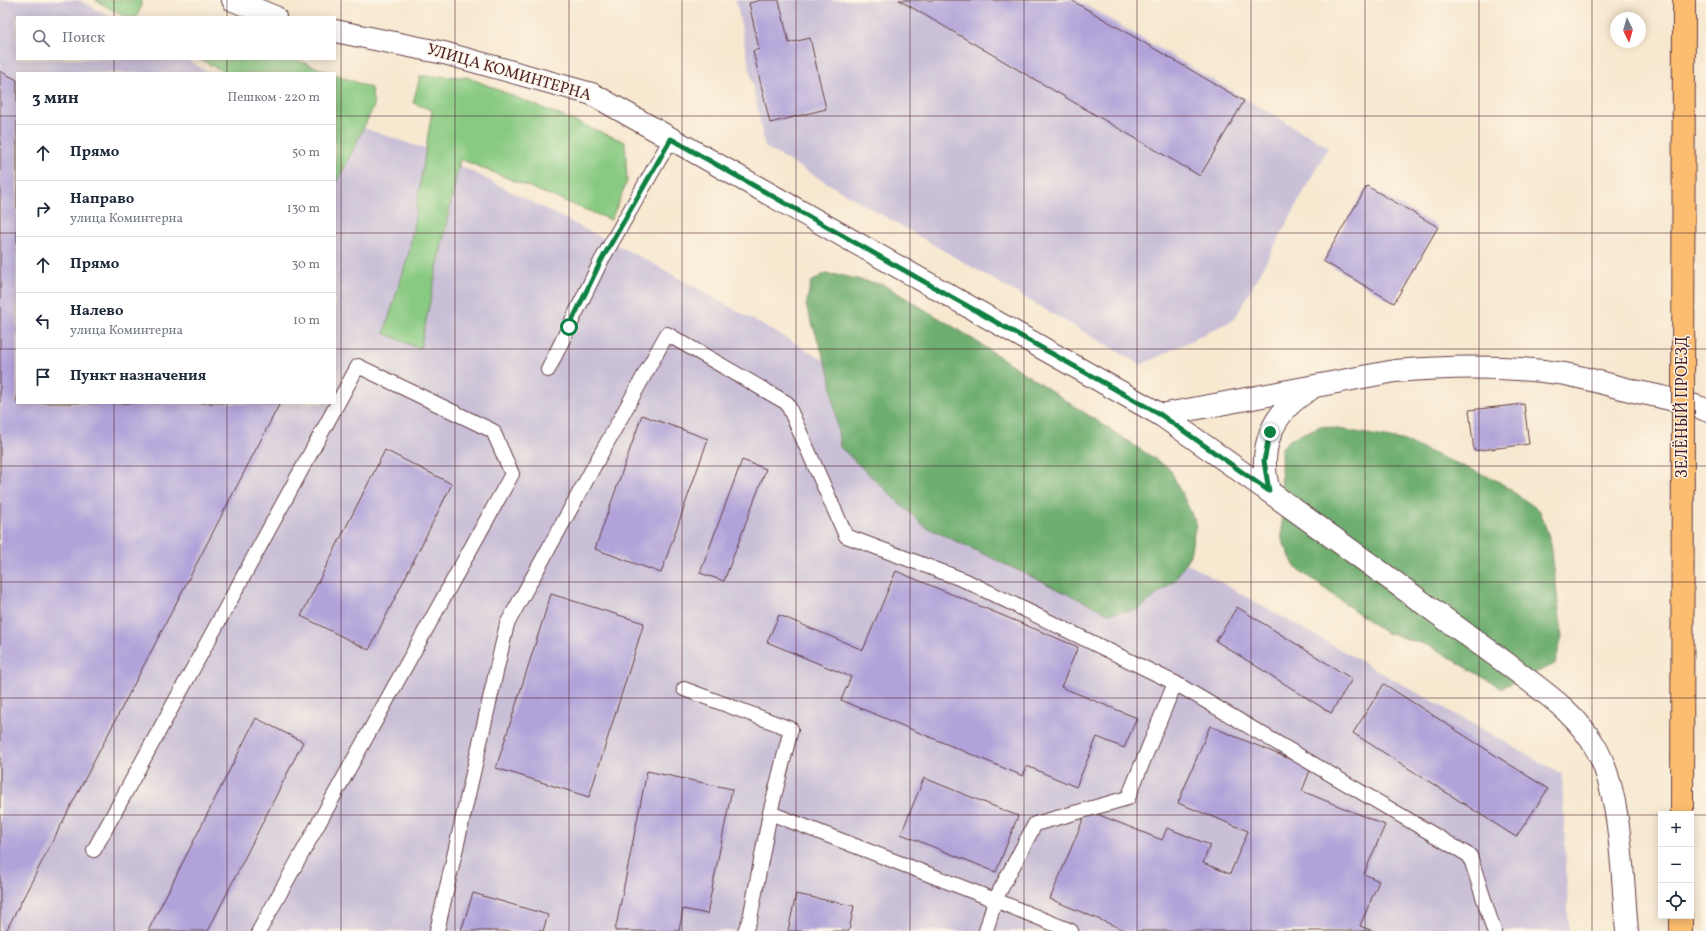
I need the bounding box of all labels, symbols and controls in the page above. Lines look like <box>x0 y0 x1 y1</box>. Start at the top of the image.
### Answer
north arrow <box>1610 12 1646 48</box>
search box <box>16 16 336 60</box>
icon: search <box>30 27 52 49</box>
text: Поиск <box>62 28 105 49</box>
street label: УЛИЦА КОМИНТЕРНА <box>424 39 594 107</box>
text: 3 мин <box>32 87 79 110</box>
text: Пешком · 220 m <box>228 89 320 107</box>
icon: ahead <box>32 142 54 164</box>
text: Прямо <box>70 142 119 163</box>
text: 50 m <box>292 144 320 162</box>
text: Направо <box>70 189 134 210</box>
icon: right <box>32 198 54 220</box>
text: 130 m <box>287 200 320 218</box>
text: улица Коминтерна <box>70 210 183 228</box>
icon: ahead <box>32 254 54 276</box>
text: Прямо <box>70 254 119 275</box>
text: 30 m <box>292 256 320 274</box>
text: Налево <box>70 301 124 322</box>
icon: left <box>32 310 54 332</box>
text: 10 m <box>293 312 320 330</box>
route start <box>560 318 578 336</box>
text: улица Коминтерна <box>70 322 183 340</box>
street label: ЗЕЛЁНЫЙ ПРОЕЗД <box>1672 336 1694 478</box>
icon: arrive <box>32 366 54 388</box>
text: Пункт назначения <box>70 366 206 387</box>
route end <box>1261 423 1279 441</box>
map controls <box>1658 811 1694 919</box>
button: + <box>1658 811 1694 847</box>
button: − <box>1658 847 1694 883</box>
button: locate <box>1658 883 1694 919</box>

